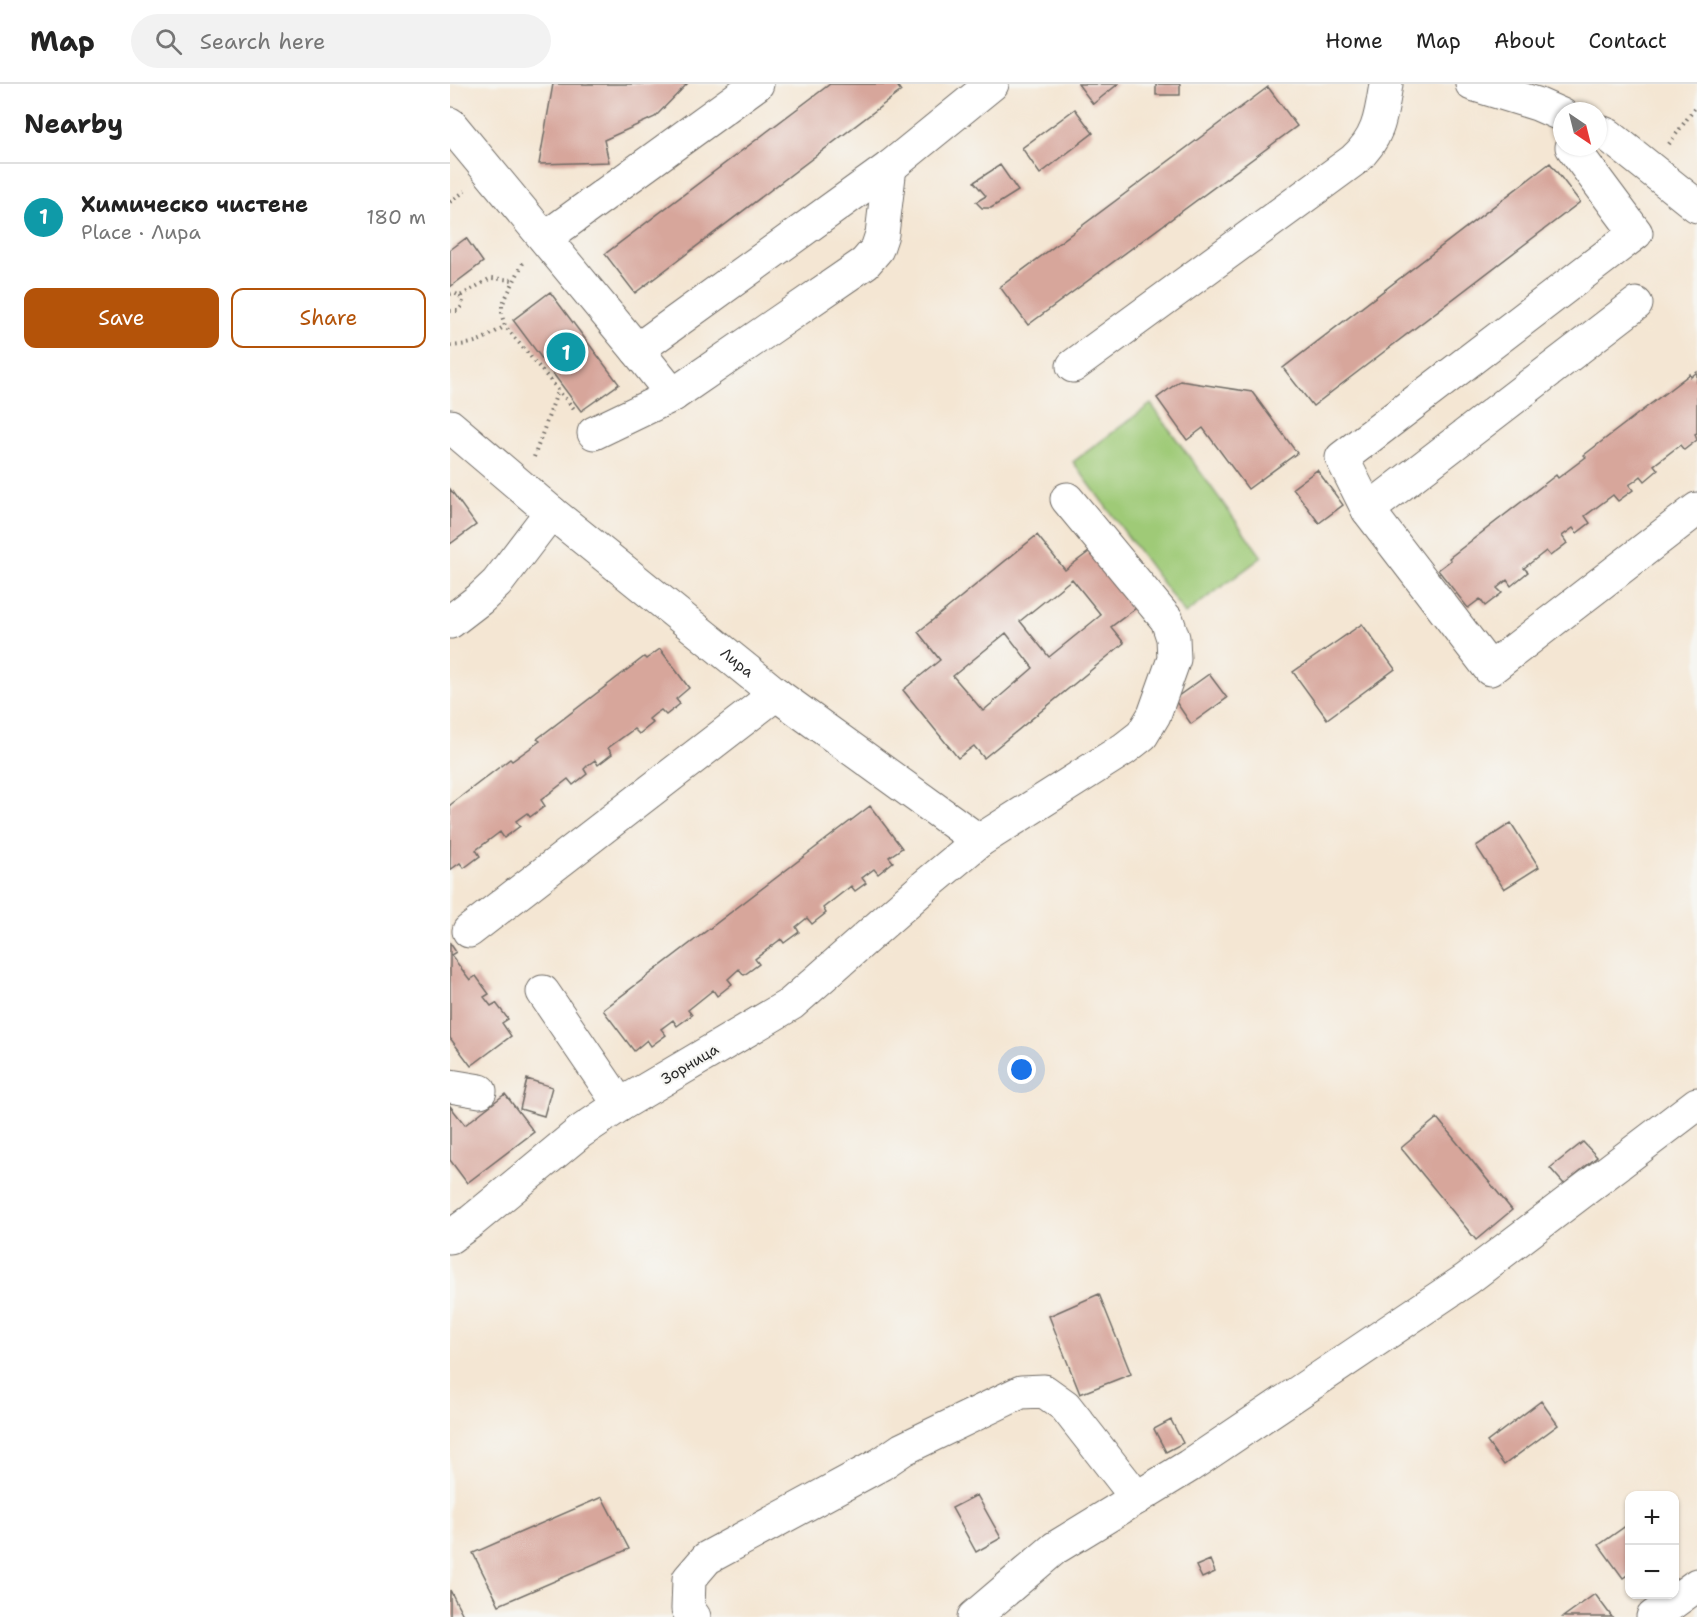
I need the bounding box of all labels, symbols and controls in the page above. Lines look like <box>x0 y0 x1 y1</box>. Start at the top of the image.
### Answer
search box <box>131 14 551 68</box>
text: Map <box>30 22 95 60</box>
icon: search <box>152 25 185 58</box>
text: Search here <box>200 27 325 56</box>
text: Home <box>1325 27 1383 55</box>
text: Map <box>1416 27 1461 55</box>
text: About <box>1494 27 1555 55</box>
text: Contact <box>1588 27 1667 55</box>
north arrow <box>1553 102 1607 156</box>
text: Nearby <box>24 106 123 141</box>
text: Химическо чистене <box>81 190 308 219</box>
text: 1 <box>39 204 48 230</box>
text: 180 m <box>366 204 426 230</box>
text: Place · Лира <box>81 219 201 245</box>
button: Save <box>24 288 219 348</box>
button: Share <box>231 288 426 348</box>
pin: 1 <box>546 330 586 374</box>
street label: Лира <box>716 643 758 682</box>
street label: Зорница <box>658 1039 723 1089</box>
your location <box>1007 1055 1036 1084</box>
map controls <box>1625 1491 1679 1599</box>
button: + <box>1625 1491 1679 1545</box>
button: − <box>1625 1545 1679 1599</box>

